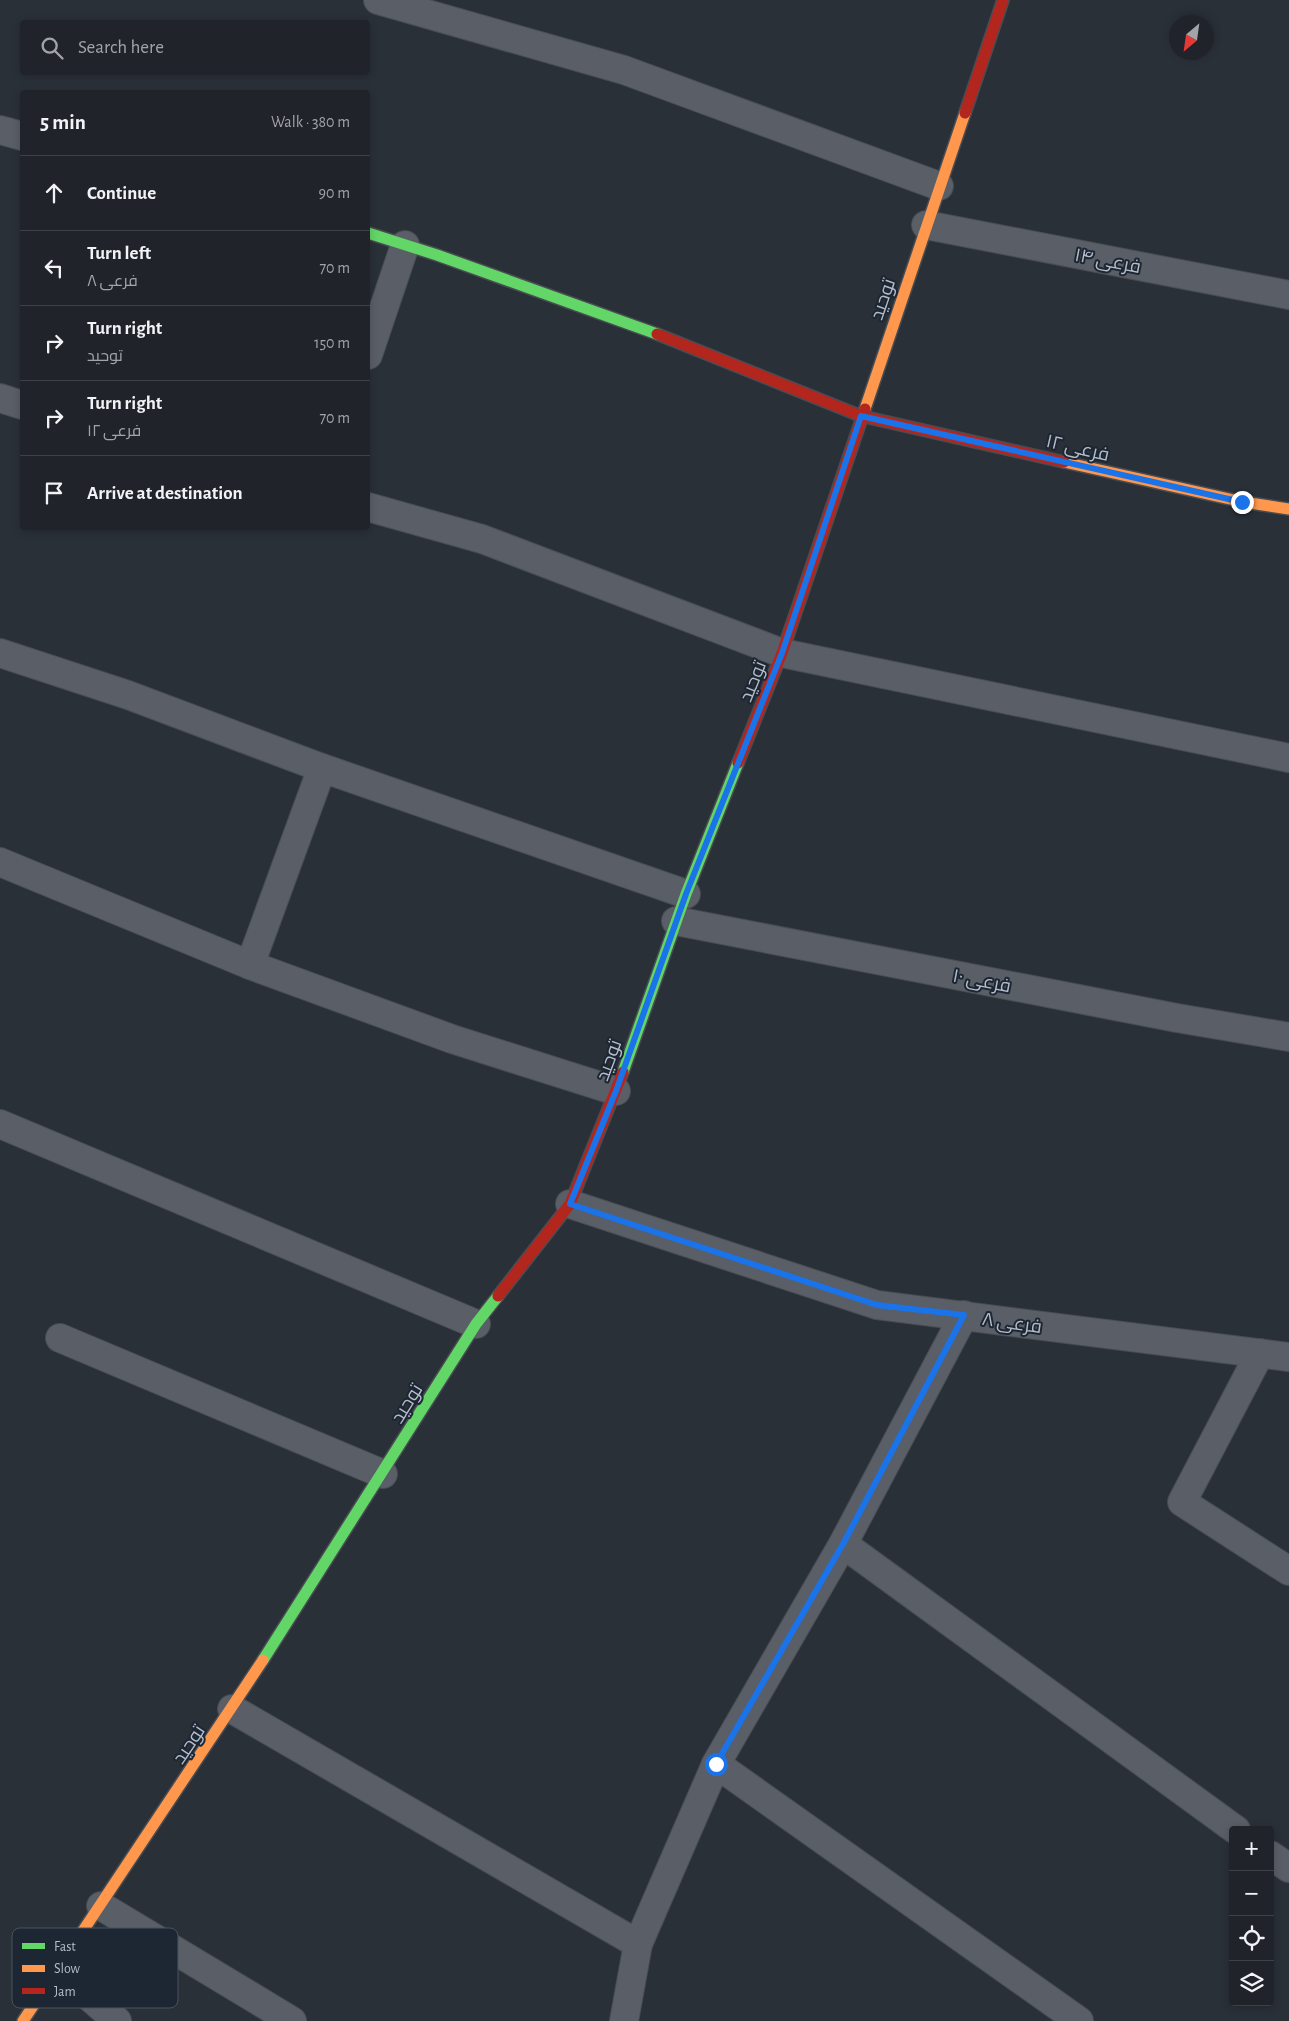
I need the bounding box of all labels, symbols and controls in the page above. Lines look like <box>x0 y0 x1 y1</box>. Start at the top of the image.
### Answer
north arrow <box>1169 15 1214 60</box>
search box <box>20 20 370 75</box>
icon: search <box>38 34 66 62</box>
text: Search here <box>78 38 164 57</box>
text: 5 min <box>40 112 86 133</box>
text: Walk · 380 m <box>271 114 350 130</box>
icon: ahead <box>40 179 68 207</box>
text: Continue <box>87 184 156 203</box>
text: 90 m <box>319 185 350 201</box>
text: Turn left <box>87 244 151 263</box>
street label: فرعی ۱۴ <box>1073 246 1142 278</box>
icon: left <box>40 254 68 282</box>
text: 70 m <box>319 260 350 276</box>
text: فرعی ۸ <box>87 273 138 289</box>
street label: توحید <box>868 276 900 323</box>
text: Turn right <box>87 319 162 338</box>
icon: right <box>40 329 68 357</box>
text: 150 m <box>314 335 350 351</box>
text: توحید <box>87 348 123 364</box>
text: Turn right <box>87 394 162 413</box>
icon: right <box>40 404 68 432</box>
text: 70 m <box>319 410 350 426</box>
text: فرعی ۱۲ <box>87 423 141 439</box>
street label: فرعی ۱۲ <box>1044 432 1111 466</box>
icon: arrive <box>40 479 68 507</box>
text: Arrive at destination <box>87 484 243 503</box>
route end <box>1231 491 1254 514</box>
street label: توحید <box>737 658 771 705</box>
street label: فرعی ۱۰ <box>951 967 1013 997</box>
street label: توحید <box>593 1037 627 1084</box>
street label: فرعی ۸ <box>980 1310 1043 1338</box>
street label: توحید <box>388 1381 427 1427</box>
street label: توحید <box>170 1722 210 1768</box>
route start <box>705 1753 728 1776</box>
map controls <box>1229 1826 1274 2006</box>
button: + <box>1229 1826 1274 1871</box>
button: − <box>1229 1871 1274 1916</box>
button: locate <box>1229 1916 1274 1961</box>
legend <box>12 1928 178 2008</box>
text: Fast <box>54 1940 76 1954</box>
button: layers <box>1229 1961 1274 2006</box>
text: Slow <box>54 1962 81 1976</box>
text: Jam <box>54 1985 76 1999</box>

